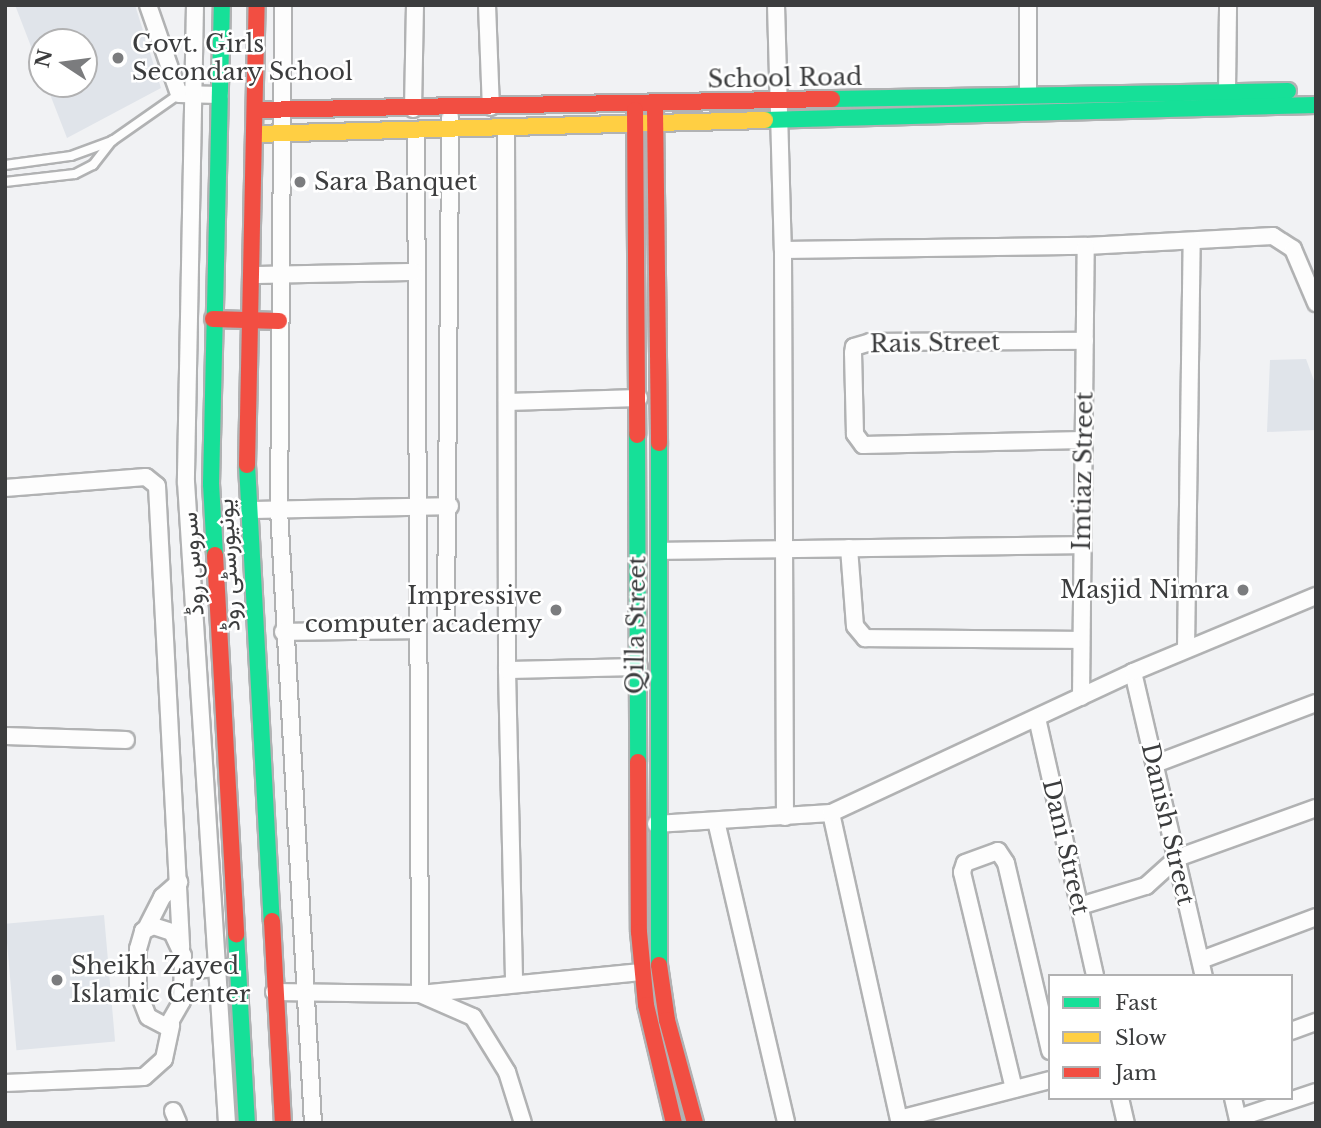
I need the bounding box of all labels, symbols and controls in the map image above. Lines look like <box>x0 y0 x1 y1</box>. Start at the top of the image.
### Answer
north arrow <box>28 28 98 98</box>
place label: Govt. Girls Secondary School <box>132 30 354 86</box>
text: N <box>31 47 57 70</box>
marker: Govt. Girls Secondary School <box>110 50 126 66</box>
street label: School Road <box>707 62 863 94</box>
place label: Sara Banquet <box>314 168 477 196</box>
marker: Sara Banquet <box>292 174 308 190</box>
street label: Rais Street <box>870 327 1000 359</box>
street label: Imtiaz Street <box>1067 391 1099 551</box>
street label: یونیورسٹی روڈ <box>210 498 246 632</box>
street label: سروس روڈ <box>174 511 210 617</box>
street label: Qilla Street <box>620 555 652 695</box>
place label: Masjid Nimra <box>1060 576 1229 604</box>
place label: Impressive computer academy <box>304 582 542 638</box>
marker: Masjid Nimra <box>1235 582 1251 598</box>
marker: Impressive computer academy <box>548 602 564 618</box>
street label: Danish Street <box>1135 740 1201 908</box>
street label: Dani Street <box>1036 776 1096 918</box>
place label: Sheikh Zayed Islamic Center <box>71 952 250 1008</box>
marker: Sheikh Zayed Islamic Center <box>49 972 65 988</box>
legend <box>1048 974 1293 1100</box>
text: Fast <box>1115 990 1157 1016</box>
text: Slow <box>1115 1025 1167 1051</box>
text: Jam <box>1115 1060 1157 1086</box>

